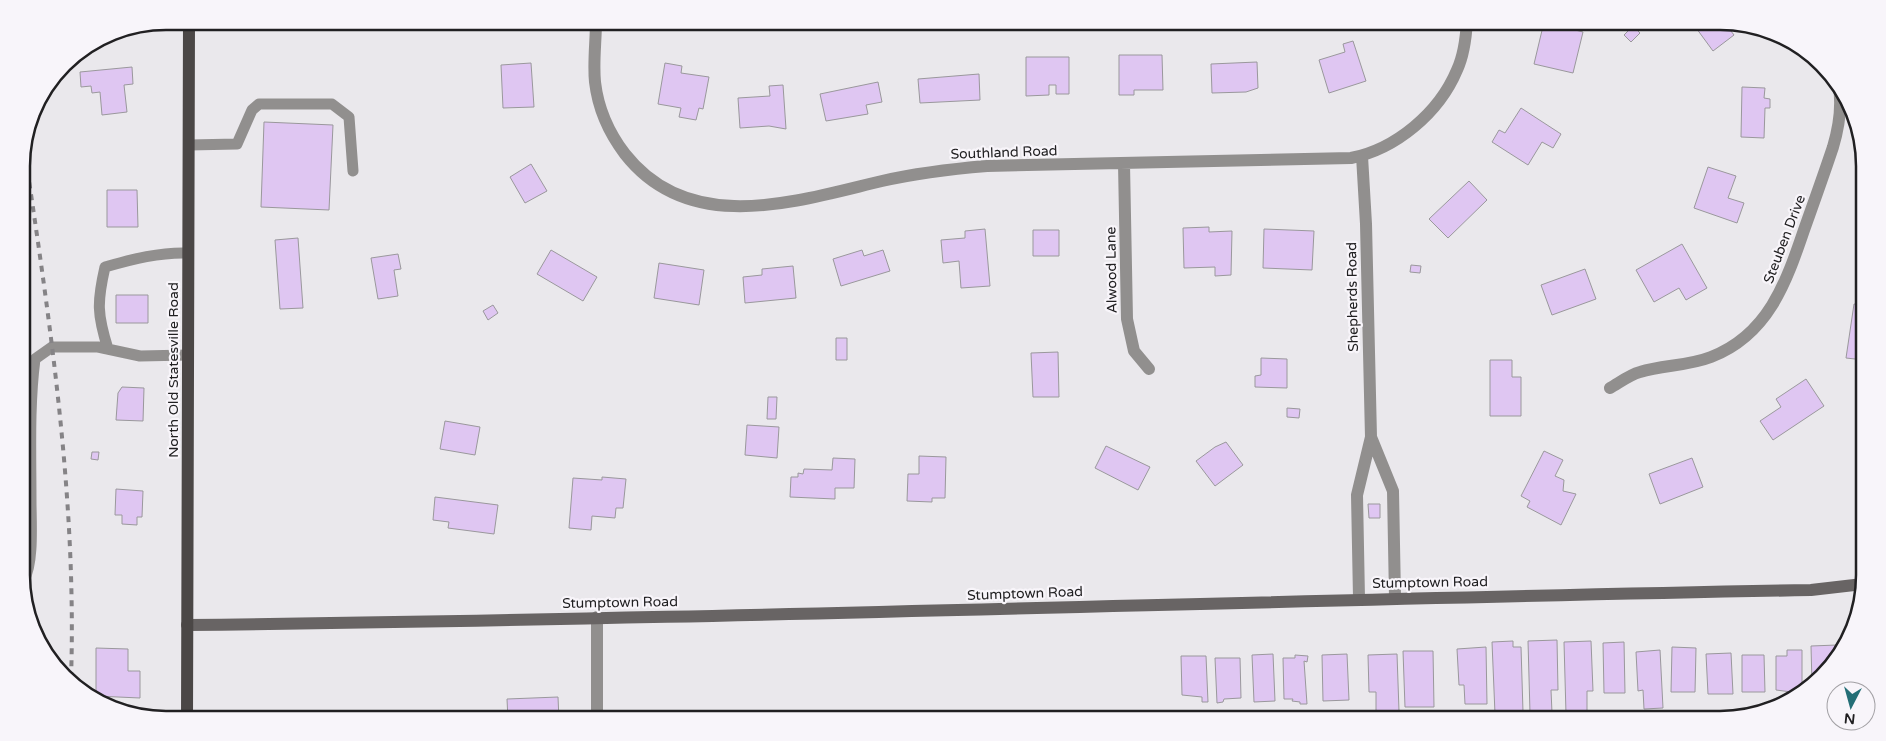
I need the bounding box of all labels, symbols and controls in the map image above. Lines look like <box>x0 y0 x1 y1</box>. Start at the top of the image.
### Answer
street label: Southland Road <box>950 142 1058 163</box>
street label: Steuben Drive <box>1760 192 1809 286</box>
street label: Alwood Lane <box>1102 226 1121 313</box>
street label: Shepherds Road <box>1343 242 1362 352</box>
street label: North Old Statesville Road <box>165 282 182 458</box>
street label: Stumptown Road <box>1372 573 1488 592</box>
street label: Stumptown Road <box>967 583 1083 604</box>
street label: Stumptown Road <box>562 593 678 612</box>
north arrow <box>1826 681 1876 731</box>
text: N <box>1843 709 1856 727</box>

